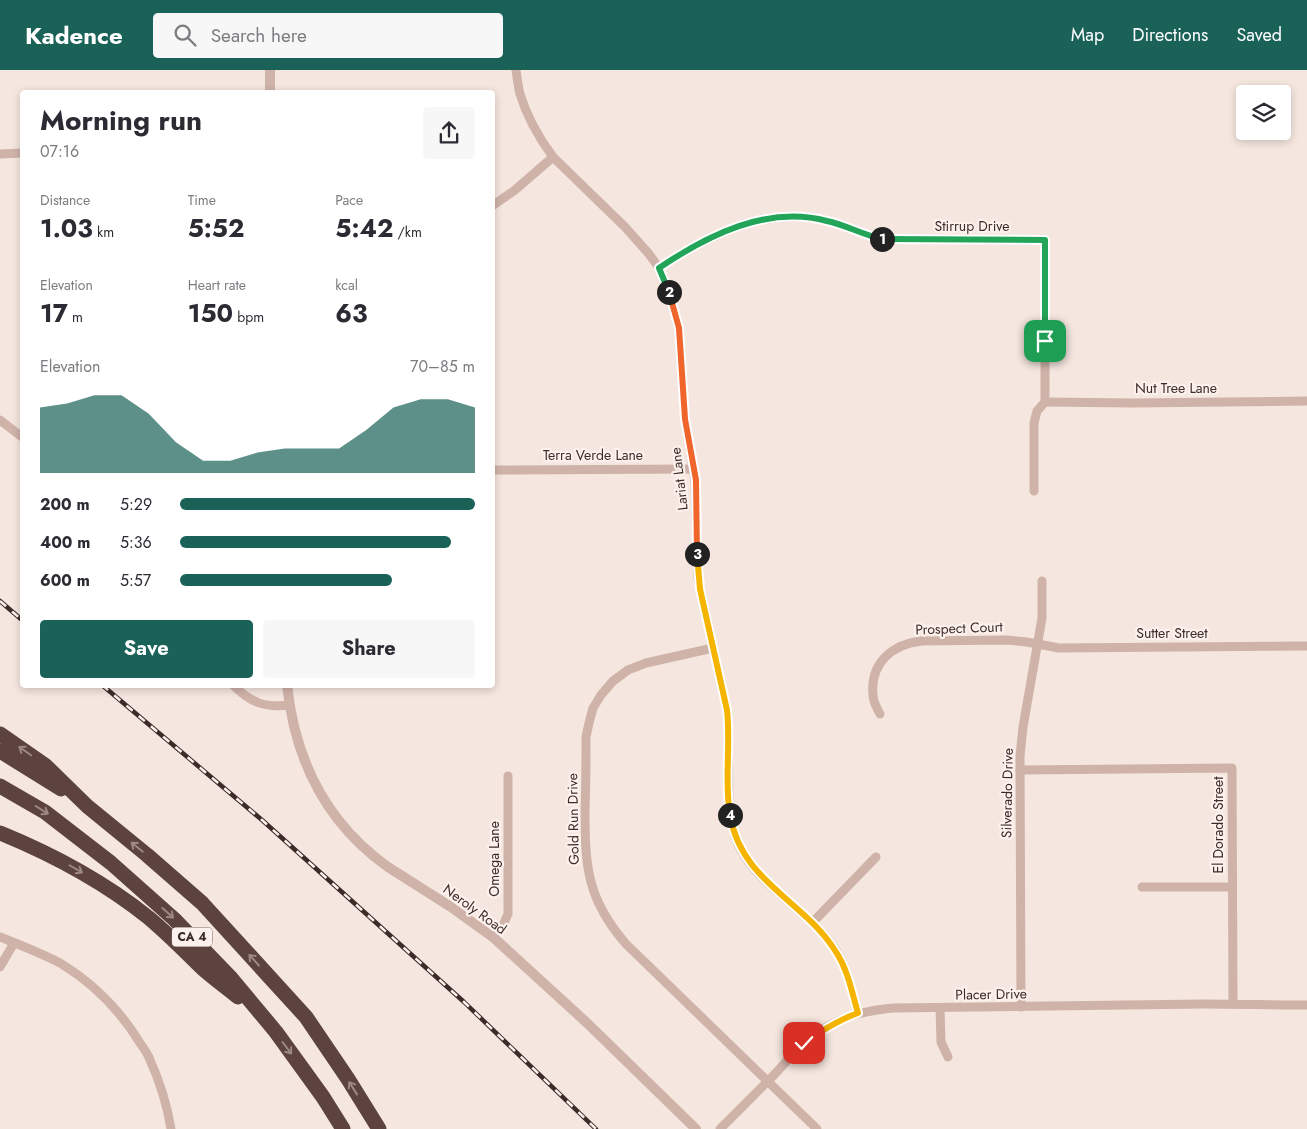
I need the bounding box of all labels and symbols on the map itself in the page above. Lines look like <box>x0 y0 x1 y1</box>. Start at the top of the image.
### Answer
street label: Stirrup Drive <box>935 216 1009 236</box>
pin: 1 <box>870 226 894 252</box>
pin: 2 <box>656 280 682 304</box>
pin <box>1024 320 1066 362</box>
street label: Nut Tree Lane <box>1135 378 1217 398</box>
street label: Terra Verde Lane <box>543 445 643 465</box>
street label: Lariat Lane <box>665 446 693 512</box>
pin: 3 <box>684 542 710 566</box>
street label: Prospect Court <box>915 616 1004 640</box>
street label: Sutter Street <box>1136 623 1208 643</box>
one-way arrow <box>18 746 32 756</box>
street label: Silverado Drive <box>996 748 1018 838</box>
street label: Gold Run Drive <box>562 773 584 865</box>
street label: El Dorado Street <box>1208 776 1228 874</box>
pin: 4 <box>718 802 742 828</box>
one-way arrow <box>35 806 49 816</box>
street label: Omega Lane <box>484 821 504 897</box>
one-way arrow <box>131 842 144 853</box>
one-way arrow <box>68 864 82 874</box>
street label: Neroly Road <box>439 879 511 939</box>
one-way arrow <box>161 908 174 919</box>
road number: CA 4 <box>172 928 212 946</box>
one-way arrow <box>248 953 260 966</box>
street label: Placer Drive <box>955 983 1027 1005</box>
pin <box>783 1022 825 1064</box>
one-way arrow <box>282 1041 292 1055</box>
one-way arrow <box>348 1081 358 1095</box>

